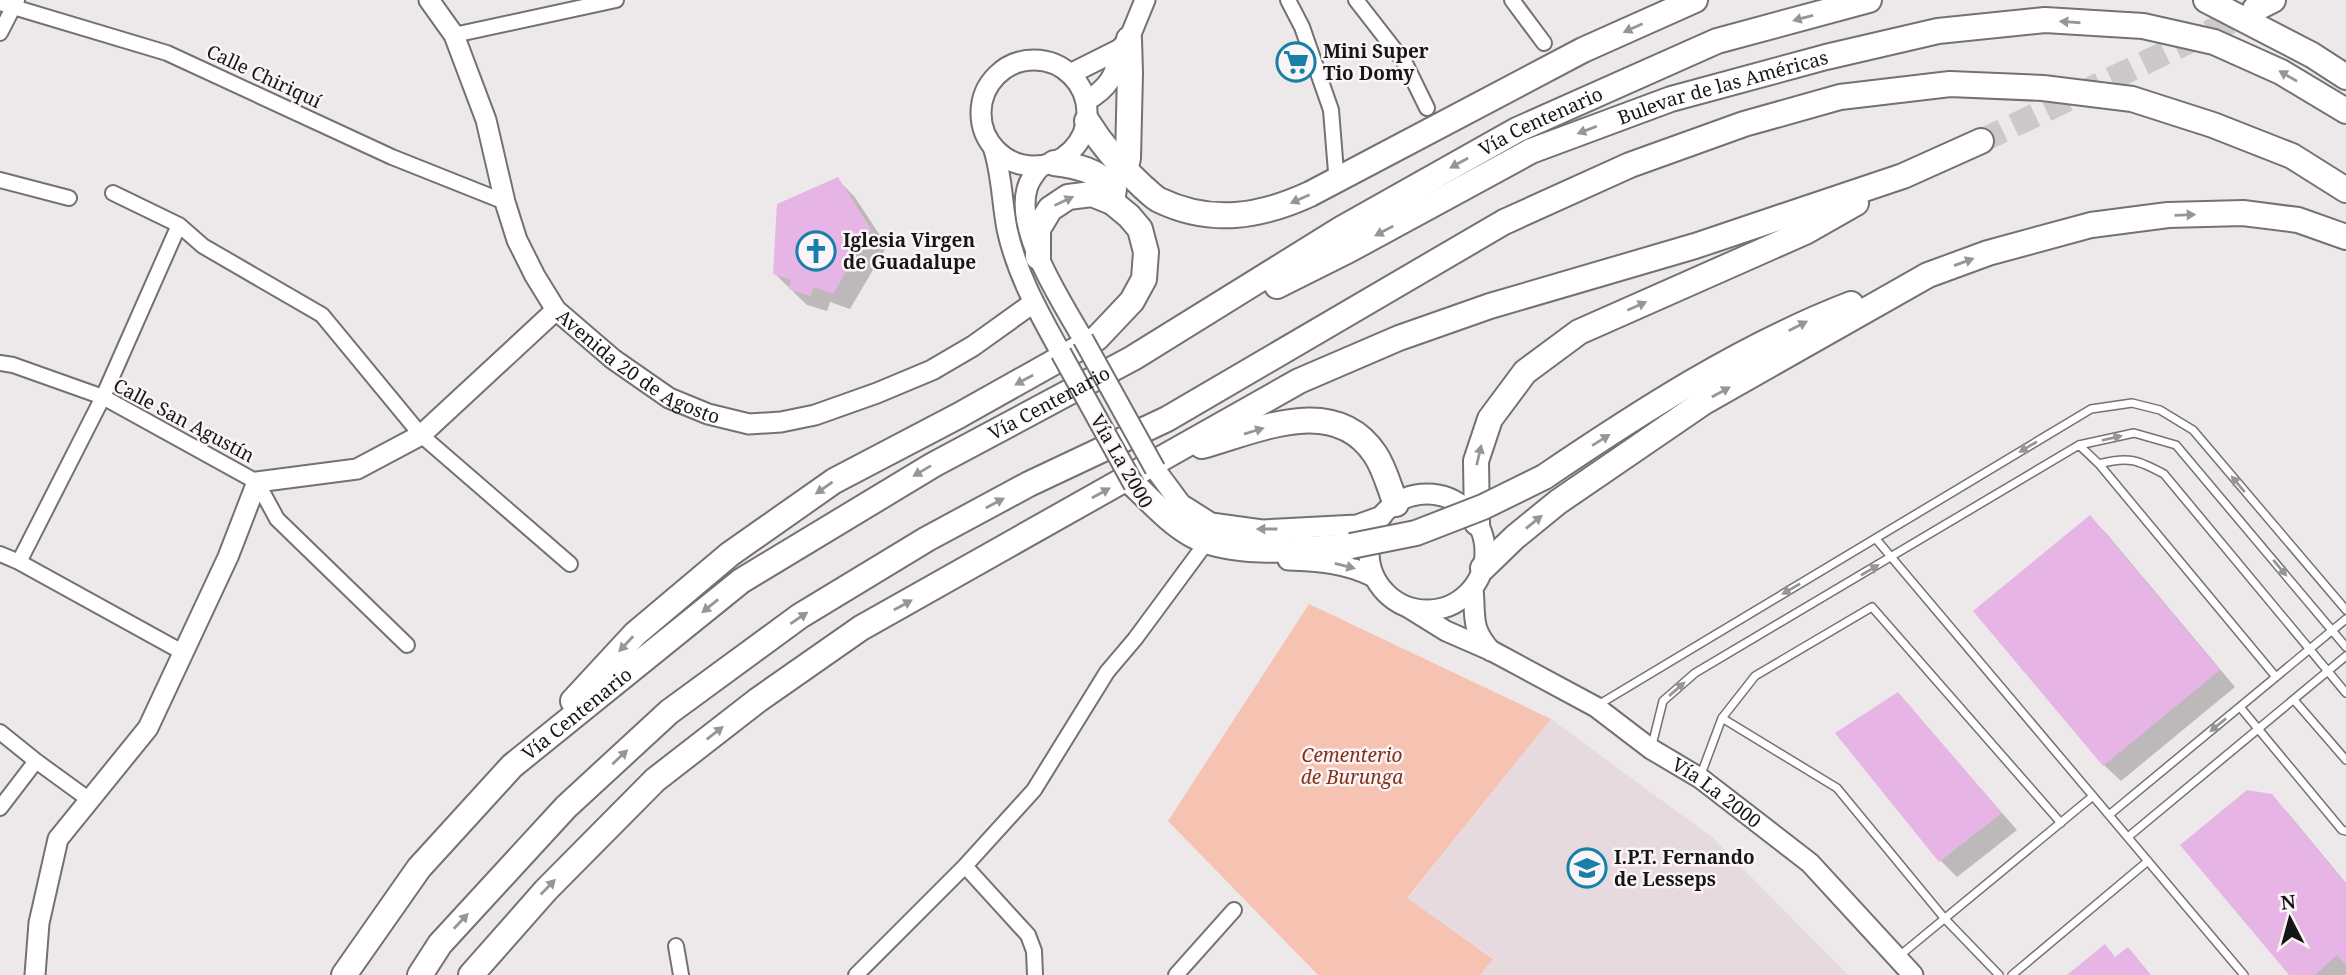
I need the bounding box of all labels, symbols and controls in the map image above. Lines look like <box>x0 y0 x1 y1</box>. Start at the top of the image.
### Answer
one-way arrow <box>1792 13 1814 24</box>
one-way arrow <box>2058 16 2080 27</box>
one-way arrow <box>1623 22 1643 34</box>
street label: Calle Chiriquí <box>202 38 326 114</box>
place label: Mini Super Tio Domy <box>1323 38 1429 86</box>
supermarket icon: Mini Super Tio Domy <box>1275 41 1317 83</box>
street label: Bulevar de las Américas <box>1614 44 1831 131</box>
one-way arrow <box>2278 70 2297 82</box>
street label: Vía Centenario <box>1474 81 1607 162</box>
one-way arrow <box>1577 125 1598 136</box>
one-way arrow <box>1450 157 1469 169</box>
one-way arrow <box>1290 193 1310 205</box>
one-way arrow <box>1054 195 1074 207</box>
one-way arrow <box>2175 209 2197 220</box>
one-way arrow <box>1374 225 1394 237</box>
place label: Iglesia Virgen de Guadalupe <box>843 227 976 275</box>
church icon: Iglesia Virgen de Guadalupe <box>795 230 837 272</box>
one-way arrow <box>1953 256 1974 267</box>
one-way arrow <box>1627 301 1648 312</box>
street label: Avenida 20 de Agosto <box>551 303 722 429</box>
one-way arrow <box>1788 320 1808 332</box>
street label: Vía Centenario <box>984 360 1114 446</box>
street label: Calle San Agustín <box>109 372 259 468</box>
one-way arrow <box>1014 374 1033 386</box>
one-way arrow <box>1711 386 1730 398</box>
street label: Vía La 2000 <box>1085 409 1159 513</box>
one-way arrow <box>1243 426 1264 436</box>
one-way arrow <box>2101 432 2123 443</box>
one-way arrow <box>1592 434 1611 447</box>
one-way arrow <box>2019 441 2038 453</box>
one-way arrow <box>1474 444 1485 466</box>
one-way arrow <box>913 465 932 478</box>
one-way arrow <box>2231 475 2246 492</box>
one-way arrow <box>815 481 833 495</box>
one-way arrow <box>1091 487 1110 499</box>
one-way arrow <box>985 497 1005 508</box>
one-way arrow <box>1525 515 1542 530</box>
one-way arrow <box>1256 523 1278 535</box>
one-way arrow <box>2272 559 2287 576</box>
one-way arrow <box>1334 561 1356 572</box>
one-way arrow <box>1861 564 1880 576</box>
one-way arrow <box>1782 583 1801 595</box>
one-way arrow <box>701 599 719 614</box>
one-way arrow <box>893 599 912 611</box>
one-way arrow <box>789 612 808 625</box>
one-way arrow <box>619 635 635 652</box>
street label: Vía Centenario <box>516 661 637 766</box>
one-way arrow <box>1668 681 1686 697</box>
one-way arrow <box>2209 717 2226 732</box>
one-way arrow <box>706 726 724 741</box>
park label: Cementerio de Burunga <box>1301 742 1403 790</box>
one-way arrow <box>611 750 628 766</box>
street label: Vía La 2000 <box>1667 751 1767 834</box>
place label: I.P.T. Fernando de Lesseps <box>1614 844 1755 892</box>
school or university icon: I.P.T. Fernando de Lesseps <box>1566 847 1608 889</box>
one-way arrow <box>540 879 556 896</box>
north arrow <box>2255 884 2325 954</box>
text: N <box>2279 888 2297 916</box>
one-way arrow <box>453 913 469 930</box>

